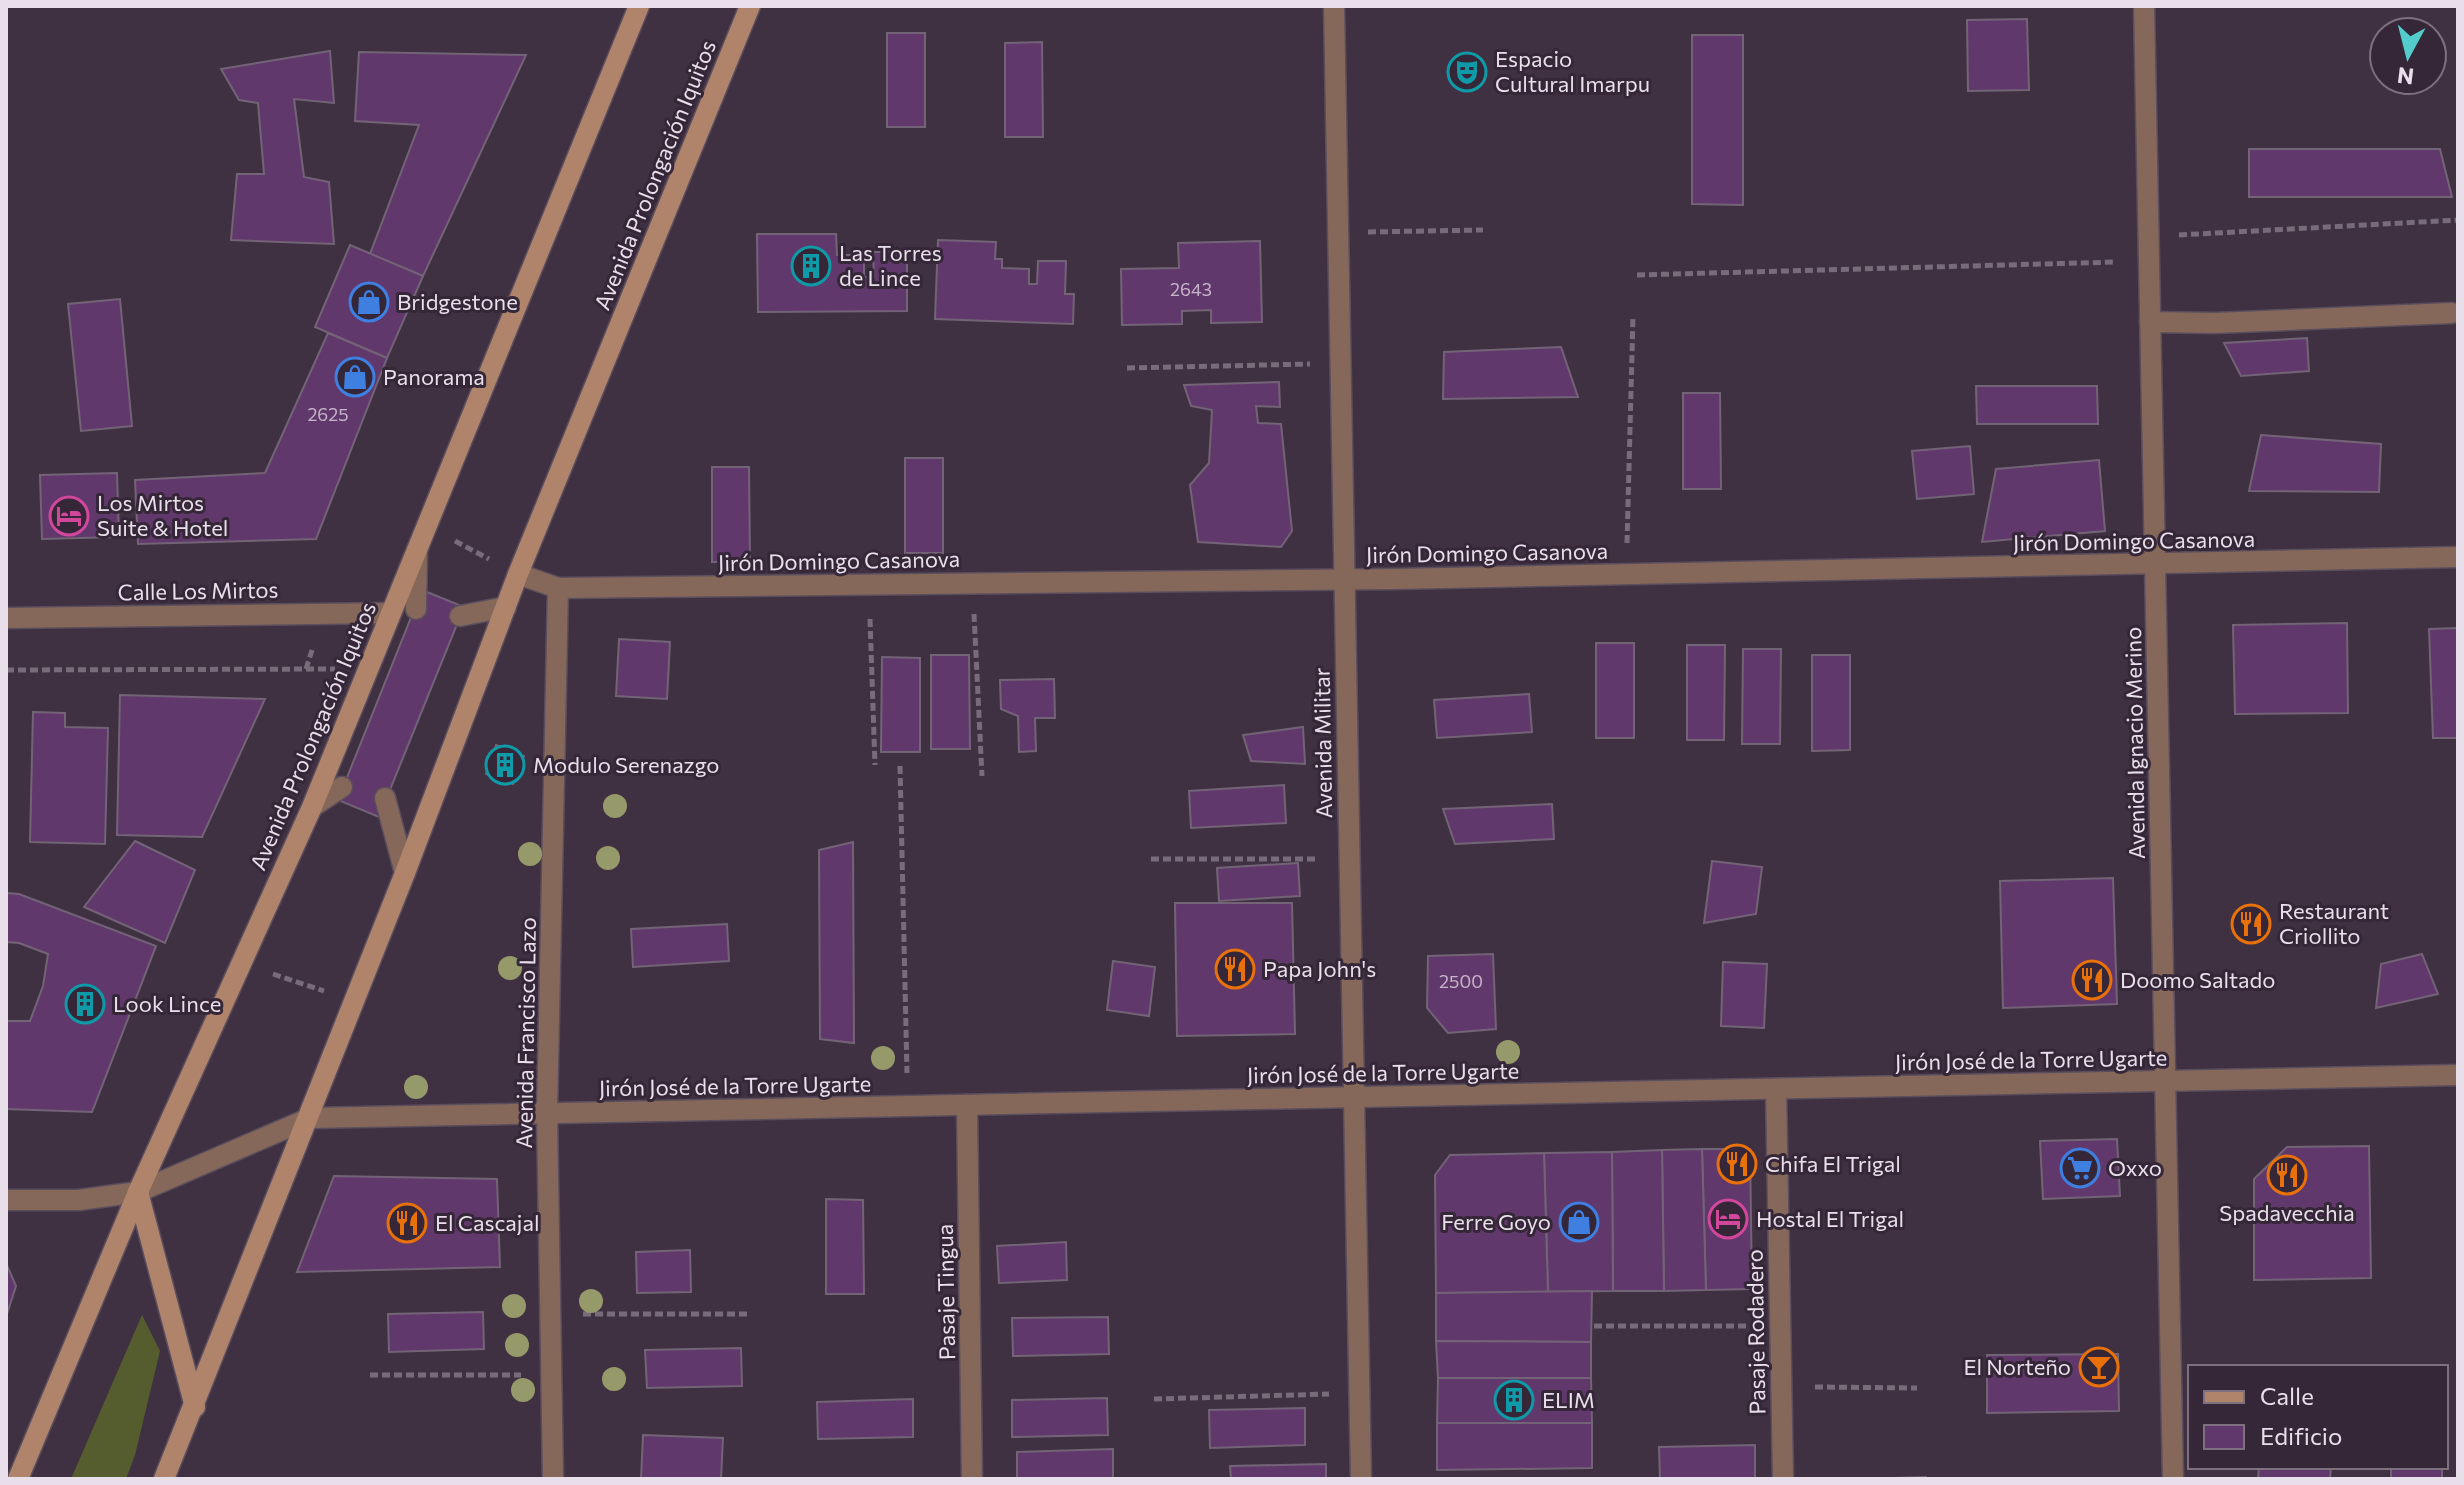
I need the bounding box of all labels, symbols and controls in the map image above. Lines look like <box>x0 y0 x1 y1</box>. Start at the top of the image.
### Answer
north arrow <box>2368 16 2448 96</box>
street label: Avenida Prolongación Iquitos <box>588 36 721 314</box>
place label: Espacio Cultural Imarpu <box>1495 45 1650 97</box>
theatre icon: Espacio Cultural Imarpu <box>1446 51 1488 93</box>
text: N <box>2396 62 2415 91</box>
place label: Las Torres de Lince <box>839 239 942 291</box>
building icon: Las Torres de Lince <box>790 245 832 287</box>
house number: 2643 <box>1170 278 1212 300</box>
shop icon: Bridgestone <box>348 281 390 323</box>
place label: Bridgestone <box>397 288 518 315</box>
shop icon: Panorama <box>334 356 376 398</box>
place label: Panorama <box>383 363 485 390</box>
house number: 2625 <box>307 403 349 425</box>
place label: Los Mirtos Suite & Hotel <box>97 489 228 541</box>
hotel icon: Los Mirtos Suite & Hotel <box>48 495 90 537</box>
street label: Jirón Domingo Casanova <box>2013 525 2255 556</box>
street label: Jirón Domingo Casanova <box>1366 537 1608 568</box>
street label: Jirón Domingo Casanova <box>718 545 960 576</box>
street label: Calle Los Mirtos <box>117 576 279 605</box>
street label: Avenida Prolongación Iquitos <box>244 598 381 874</box>
street label: Avenida Ignacio Merino <box>2119 627 2150 859</box>
street label: Avenida Militar <box>1308 667 1337 819</box>
building icon: Modulo Serenazgo <box>484 744 526 786</box>
place label: Modulo Serenazgo <box>533 751 720 778</box>
place label: Restaurant Criollito <box>2279 897 2389 949</box>
restaurant icon: Restaurant Criollito <box>2230 903 2272 945</box>
street label: Avenida Francisco Lazo <box>510 917 541 1149</box>
restaurant icon: Papa John's <box>1214 948 1256 990</box>
place label: Papa John's <box>1263 955 1376 982</box>
restaurant icon: Doomo Saltado <box>2071 959 2113 1001</box>
place label: Doomo Saltado <box>2120 966 2275 993</box>
house number: 2500 <box>1439 970 1483 992</box>
building icon: Look Lince <box>64 983 106 1025</box>
place label: Look Lince <box>113 990 221 1017</box>
street label: Jirón José de la Torre Ugarte <box>1894 1044 2167 1075</box>
street label: Jirón José de la Torre Ugarte <box>1246 1057 1519 1088</box>
street label: Jirón José de la Torre Ugarte <box>598 1070 871 1101</box>
restaurant icon: Chifa El Trigal <box>1716 1143 1758 1185</box>
supermarket icon: Oxxo <box>2059 1147 2101 1189</box>
place label: Chifa El Trigal <box>1765 1150 1901 1177</box>
place label: Oxxo <box>2108 1154 2162 1181</box>
restaurant icon: Spadavecchia <box>2266 1154 2308 1196</box>
hotel icon: Hostal El Trigal <box>1707 1198 1749 1240</box>
place label: Spadavecchia <box>2219 1199 2355 1226</box>
shop icon: Ferre Goyo <box>1558 1201 1600 1243</box>
restaurant icon: El Cascajal <box>386 1202 428 1244</box>
place label: Hostal El Trigal <box>1756 1205 1904 1232</box>
place label: Ferre Goyo <box>1441 1208 1551 1235</box>
place label: El Cascajal <box>435 1209 540 1236</box>
street label: Pasaje Tingua <box>931 1224 960 1360</box>
street label: Pasaje Rodadero <box>1741 1249 1770 1415</box>
bar icon: El Norteño <box>2078 1346 2120 1388</box>
place label: El Norteño <box>1963 1353 2071 1380</box>
legend <box>2188 1365 2448 1469</box>
building icon: ELIM <box>1493 1379 1535 1421</box>
text: Calle <box>2260 1381 2314 1410</box>
place label: ELIM <box>1542 1386 1595 1413</box>
text: Edificio <box>2260 1421 2342 1450</box>

